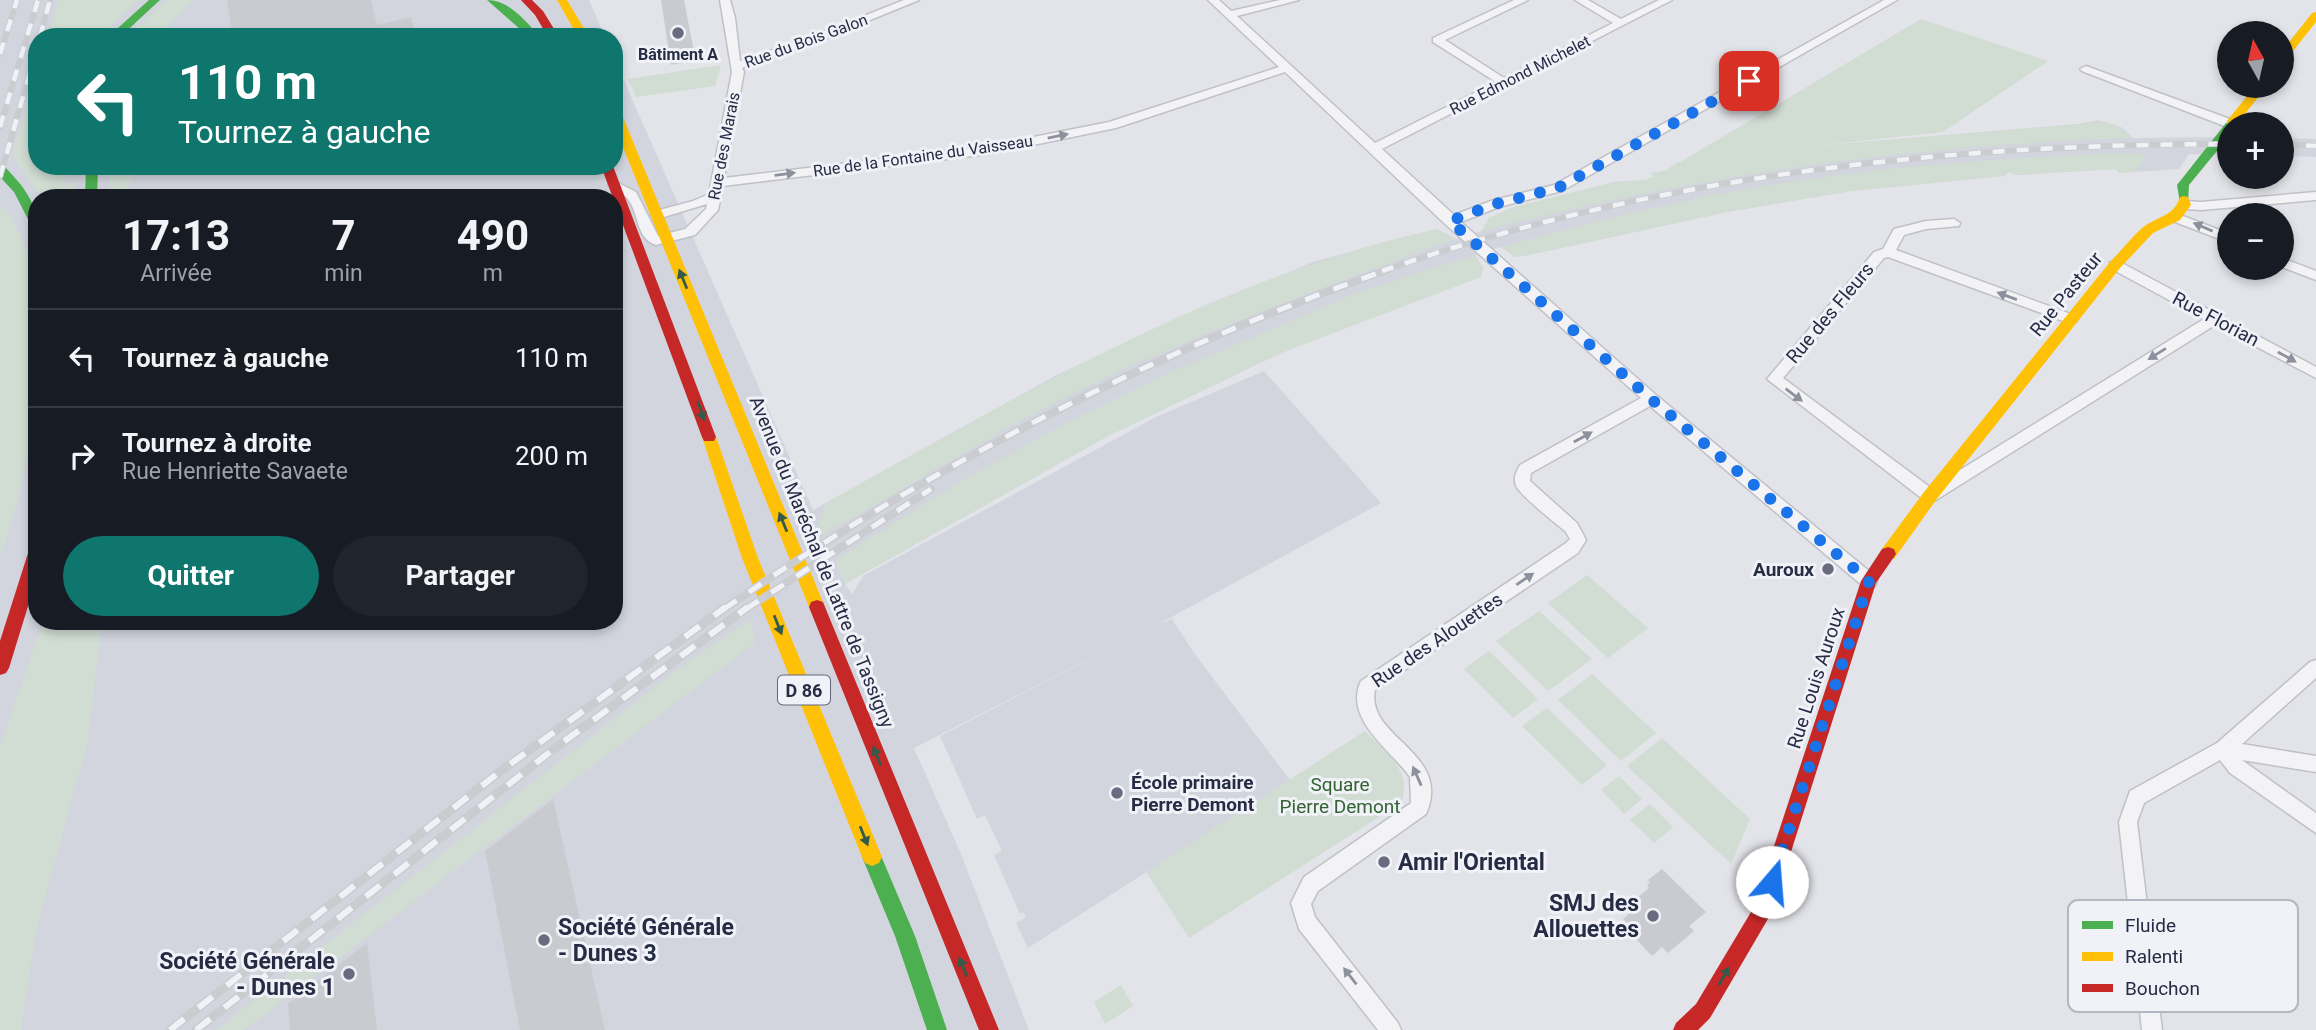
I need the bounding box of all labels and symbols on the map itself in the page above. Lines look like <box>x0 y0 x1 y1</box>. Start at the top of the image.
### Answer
street label: Rue du Bois Galon <box>742 10 870 72</box>
north arrow <box>2217 21 2294 98</box>
marker: Bâtiment A <box>670 25 686 41</box>
street label: Rue Edmond Michelet <box>1447 31 1593 119</box>
place label: Bâtiment A <box>638 45 718 64</box>
pin <box>1719 51 1779 111</box>
street label: Rue des Marais <box>704 90 744 202</box>
one-way arrow <box>1047 130 1069 141</box>
street label: Rue de la Fontaine du Vaisseau <box>812 131 1034 181</box>
one-way arrow <box>774 169 796 180</box>
one-way arrow <box>2192 222 2213 233</box>
street label: Rue Pasteur <box>2025 247 2107 341</box>
street label: Rue des Fleurs <box>1781 258 1879 368</box>
one-way arrow <box>678 268 689 289</box>
street label: Rue Florian <box>2169 287 2263 351</box>
one-way arrow <box>1997 290 2018 301</box>
one-way arrow <box>2148 347 2167 360</box>
one-way arrow <box>2277 351 2297 363</box>
one-way arrow <box>1785 387 1803 401</box>
street label: Avenue du Maréchal de Lattre de Tassigny <box>745 393 899 731</box>
one-way arrow <box>696 401 707 422</box>
one-way arrow <box>1574 431 1593 443</box>
one-way arrow <box>777 511 788 532</box>
place label: Auroux <box>1753 558 1814 581</box>
marker: Auroux <box>1820 561 1836 577</box>
one-way arrow <box>1516 573 1535 586</box>
street label: Rue des Alouettes <box>1367 588 1507 692</box>
street label: Rue Louis Auroux <box>1782 604 1850 752</box>
one-way arrow <box>772 615 783 636</box>
road number: D 86 <box>778 676 830 704</box>
one-way arrow <box>872 745 883 766</box>
one-way arrow <box>1411 766 1423 786</box>
place label: École primaire Pierre Demont <box>1131 771 1255 816</box>
park label: Square Pierre Demont <box>1280 773 1400 818</box>
marker: École primaire Pierre Demont <box>1109 785 1125 801</box>
one-way arrow <box>858 825 869 846</box>
position arrow <box>1735 845 1809 919</box>
place label: Amir l'Oriental <box>1398 849 1545 876</box>
marker: Amir l'Oriental <box>1376 854 1392 870</box>
place label: SMJ des Allouettes <box>1533 890 1639 943</box>
legend <box>2068 900 2298 1012</box>
marker: SMJ des Allouettes <box>1645 908 1661 924</box>
place label: Société Générale - Dunes 3 <box>558 914 734 967</box>
text: Fluide <box>2125 914 2176 937</box>
marker: Société Générale - Dunes 3 <box>536 932 552 948</box>
text: Ralenti <box>2125 945 2183 968</box>
place label: Société Générale - Dunes 1 <box>159 948 335 1001</box>
one-way arrow <box>957 956 968 977</box>
marker: Société Générale - Dunes 1 <box>341 966 357 982</box>
one-way arrow <box>1342 967 1357 985</box>
one-way arrow <box>1717 967 1730 986</box>
text: Bouchon <box>2125 977 2200 1000</box>

